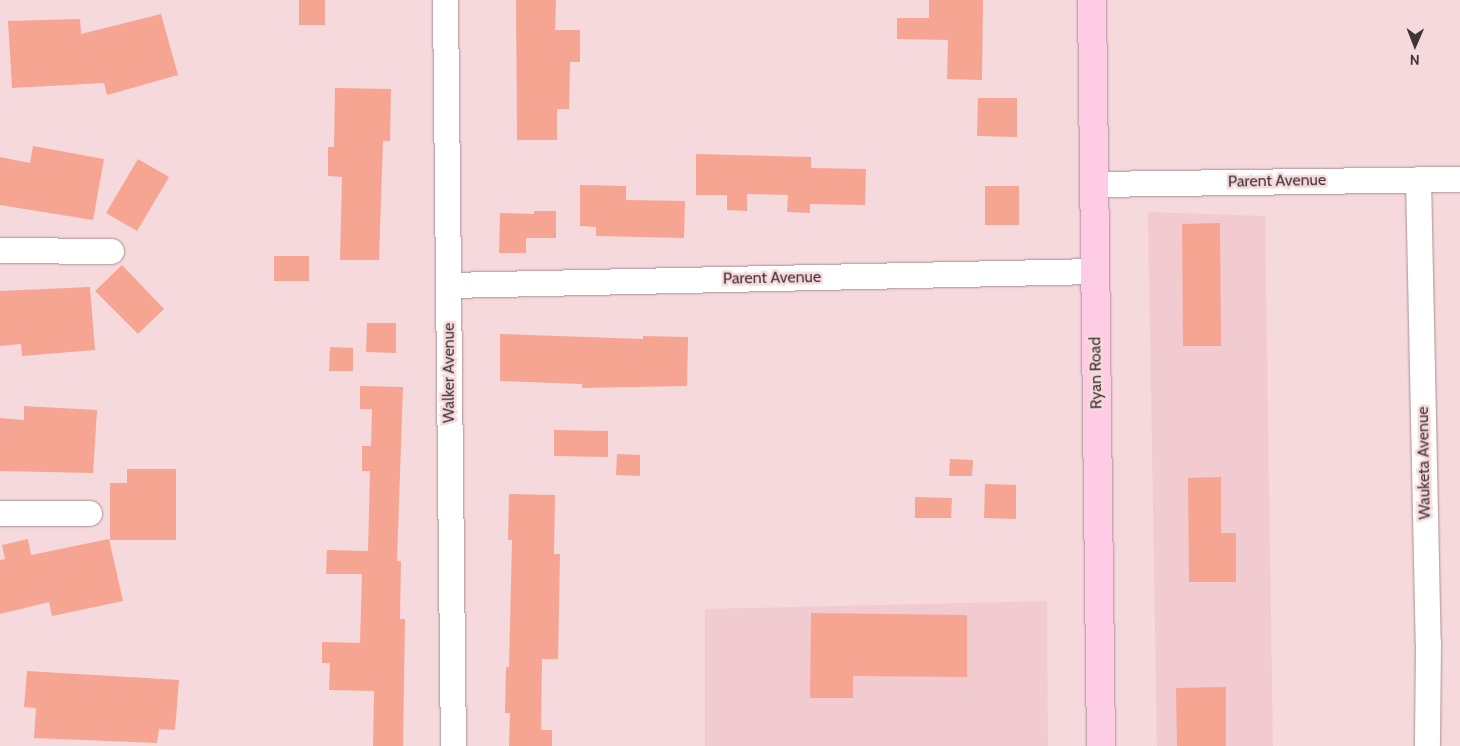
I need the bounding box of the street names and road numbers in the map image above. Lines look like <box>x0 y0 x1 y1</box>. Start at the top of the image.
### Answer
street label: Parent Avenue <box>1228 171 1326 191</box>
street label: Parent Avenue <box>723 268 821 288</box>
street label: Walker Avenue <box>439 323 459 423</box>
street label: Ryan Road <box>1086 337 1106 409</box>
street label: Wauketa Avenue <box>1413 406 1435 520</box>

